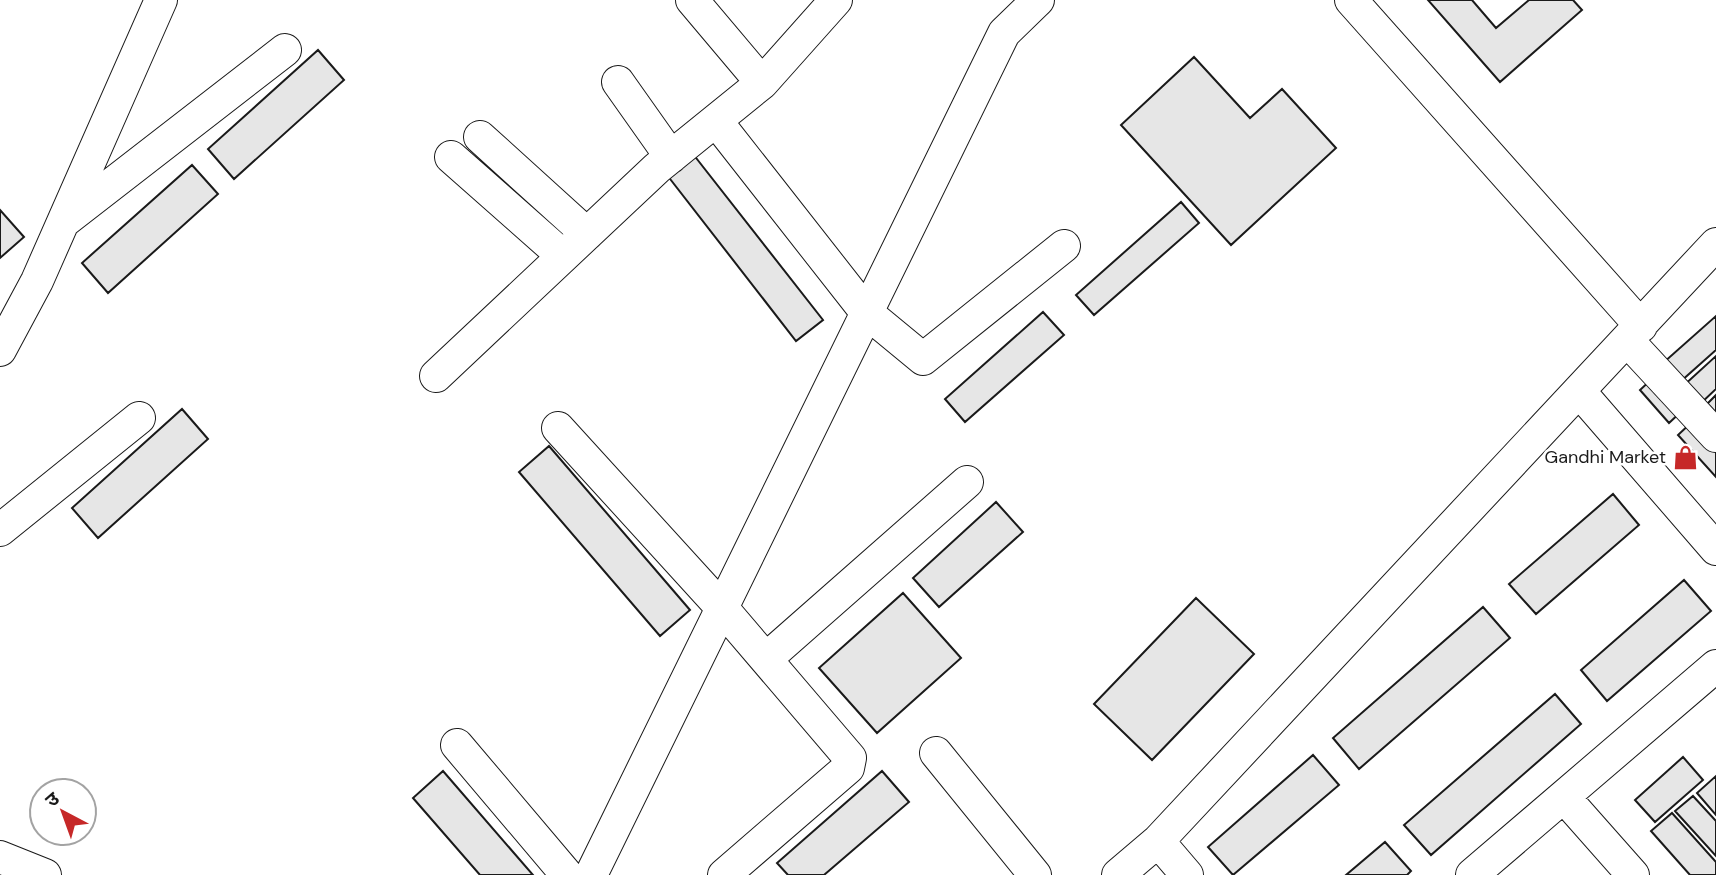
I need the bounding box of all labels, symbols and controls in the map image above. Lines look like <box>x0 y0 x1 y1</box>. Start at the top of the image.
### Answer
shop icon: Gandhi Market <box>1672 443 1700 471</box>
place label: Gandhi Market <box>1545 445 1666 469</box>
north arrow <box>28 777 98 847</box>
text: उ <box>40 786 65 813</box>

